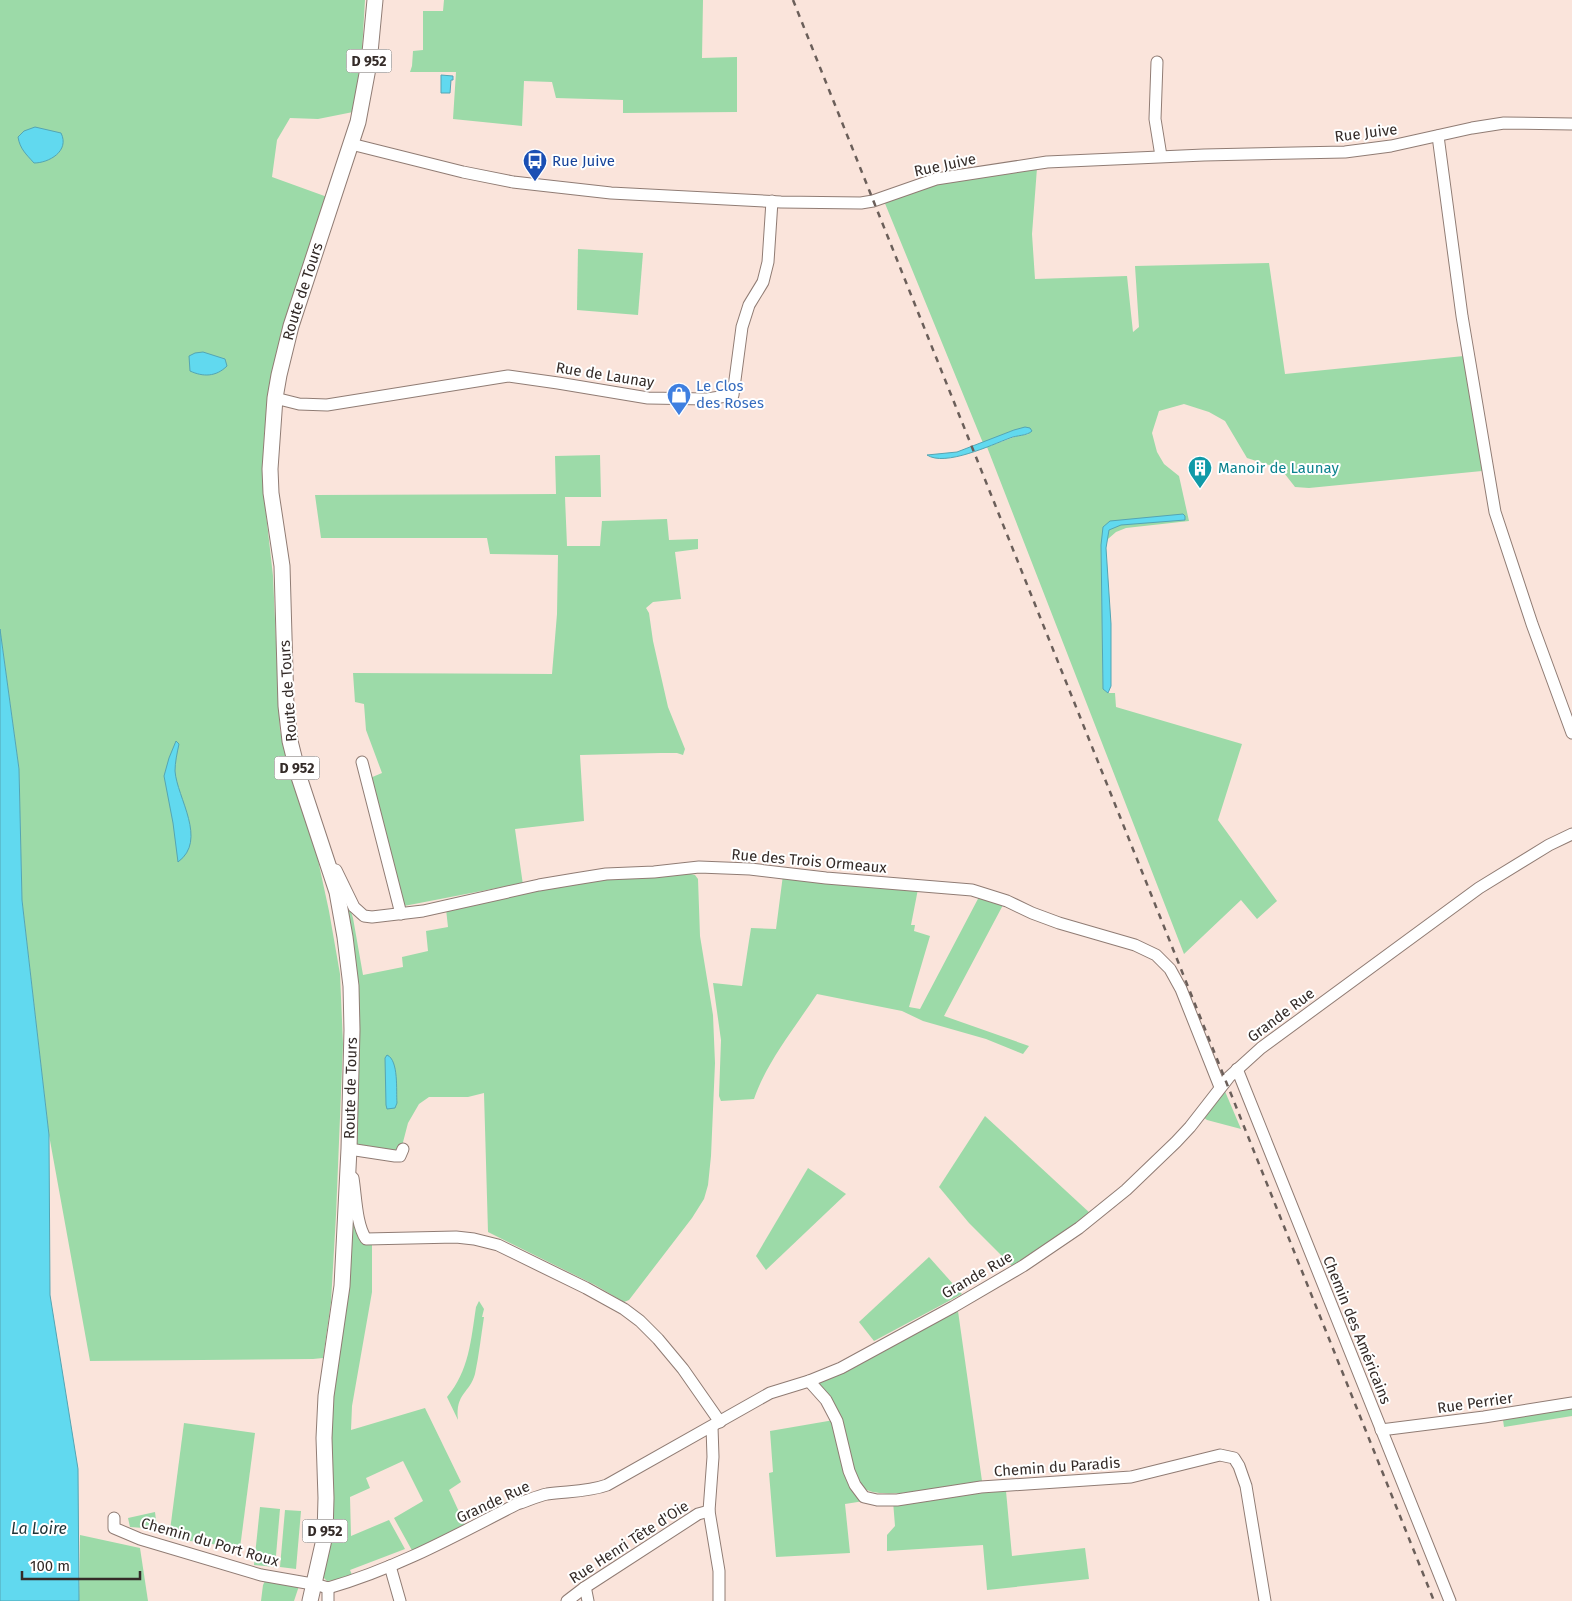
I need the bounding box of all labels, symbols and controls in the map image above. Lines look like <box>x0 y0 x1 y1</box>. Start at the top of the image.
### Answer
road number: D 952 <box>346 49 392 72</box>
street label: Rue Juive <box>1334 120 1398 146</box>
bus stop icon: Rue Juive <box>522 148 548 182</box>
street label: Rue Juive <box>912 150 978 180</box>
place label: Rue Juive <box>552 152 615 170</box>
street label: Route de Tours <box>279 240 327 342</box>
street label: Rue de Launay <box>555 358 656 392</box>
place label: Le Clos des Roses <box>696 377 764 412</box>
shop icon: Le Clos des Roses <box>666 382 692 416</box>
building icon: Manoir de Launay <box>1187 455 1213 489</box>
place label: Manoir de Launay <box>1218 459 1339 477</box>
street label: Route de Tours <box>275 640 301 742</box>
road number: D 952 <box>274 756 320 780</box>
street label: Rue des Trois Ormeaux <box>731 845 888 877</box>
street label: Grande Rue <box>1244 984 1318 1046</box>
street label: Route de Tours <box>340 1037 361 1139</box>
street label: Grande Rue <box>938 1248 1016 1302</box>
street label: Chemin des Américains <box>1319 1253 1395 1407</box>
street label: Rue Perrier <box>1436 1389 1514 1417</box>
street label: Chemin du Paradis <box>993 1454 1121 1480</box>
street label: Grande Rue <box>453 1477 533 1527</box>
street label: Rue Henri Tête d'Oie <box>566 1497 692 1587</box>
street label: Chemin du Port Roux <box>139 1514 282 1570</box>
water label: La Loire <box>11 1519 67 1538</box>
road number: D 952 <box>302 1520 348 1542</box>
scale bar <box>22 1548 140 1580</box>
text: 100 m <box>30 1557 70 1575</box>

